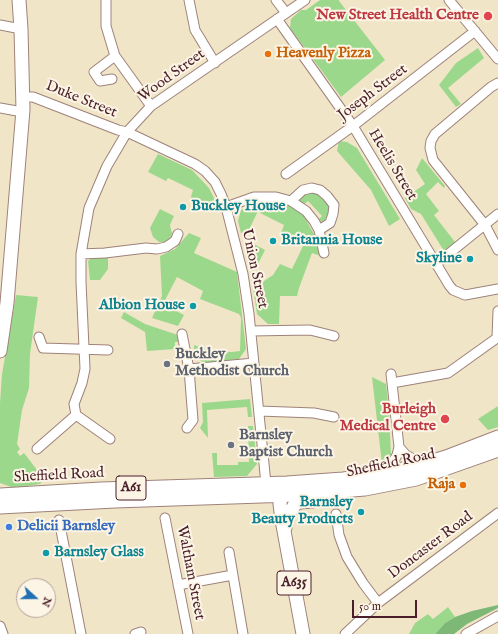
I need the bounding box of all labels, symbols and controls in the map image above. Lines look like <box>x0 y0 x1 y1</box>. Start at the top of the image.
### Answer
place label: New Street Health Centre <box>316 7 479 25</box>
marker: New Street Health Centre <box>482 10 494 22</box>
place label: Heavenly Pizza <box>276 45 371 63</box>
street label: Wood Street <box>135 46 209 106</box>
marker: Heavenly Pizza <box>263 49 273 59</box>
street label: Joseph Street <box>335 61 411 125</box>
street label: Duke Street <box>43 78 119 122</box>
street label: Heelis Street <box>364 126 420 204</box>
place label: Buckley House <box>191 198 285 216</box>
marker: Buckley House <box>178 202 188 212</box>
street label: Union Street <box>237 228 271 310</box>
place label: Britannia House <box>281 232 382 250</box>
marker: Britannia House <box>268 236 278 246</box>
place label: Skyline <box>416 250 462 268</box>
marker: Skyline <box>465 254 475 264</box>
place label: Albion House <box>99 297 185 315</box>
marker: Albion House <box>188 301 198 311</box>
place label: Buckley Methodist Church <box>175 346 289 381</box>
marker: Buckley Methodist Church <box>162 359 172 369</box>
place label: Burleigh Medical Centre <box>340 401 436 436</box>
marker: Burleigh Medical Centre <box>439 413 451 425</box>
place label: Barnsley Baptist Church <box>239 427 333 462</box>
marker: Barnsley Baptist Church <box>226 440 236 450</box>
street label: Sheffield Road <box>345 446 437 482</box>
street label: Sheffield Road <box>13 465 105 487</box>
road number: A61 <box>116 476 146 500</box>
place label: Raja <box>427 476 455 494</box>
marker: Raja <box>458 480 468 490</box>
place label: Barnsley Beauty Products <box>251 494 353 529</box>
marker: Barnsley Beauty Products <box>356 507 366 517</box>
street label: Doncaster Road <box>385 508 477 584</box>
place label: Delicii Barnsley <box>17 518 115 536</box>
marker: Delicii Barnsley <box>4 522 14 532</box>
street label: Waltham Street <box>172 524 208 622</box>
place label: Barnsley Glass <box>54 544 144 562</box>
marker: Barnsley Glass <box>41 548 51 558</box>
road number: A635 <box>277 571 311 595</box>
north arrow <box>16 578 56 618</box>
scale bar <box>354 592 419 618</box>
text: N <box>38 595 55 609</box>
text: 50 m <box>359 599 381 614</box>

